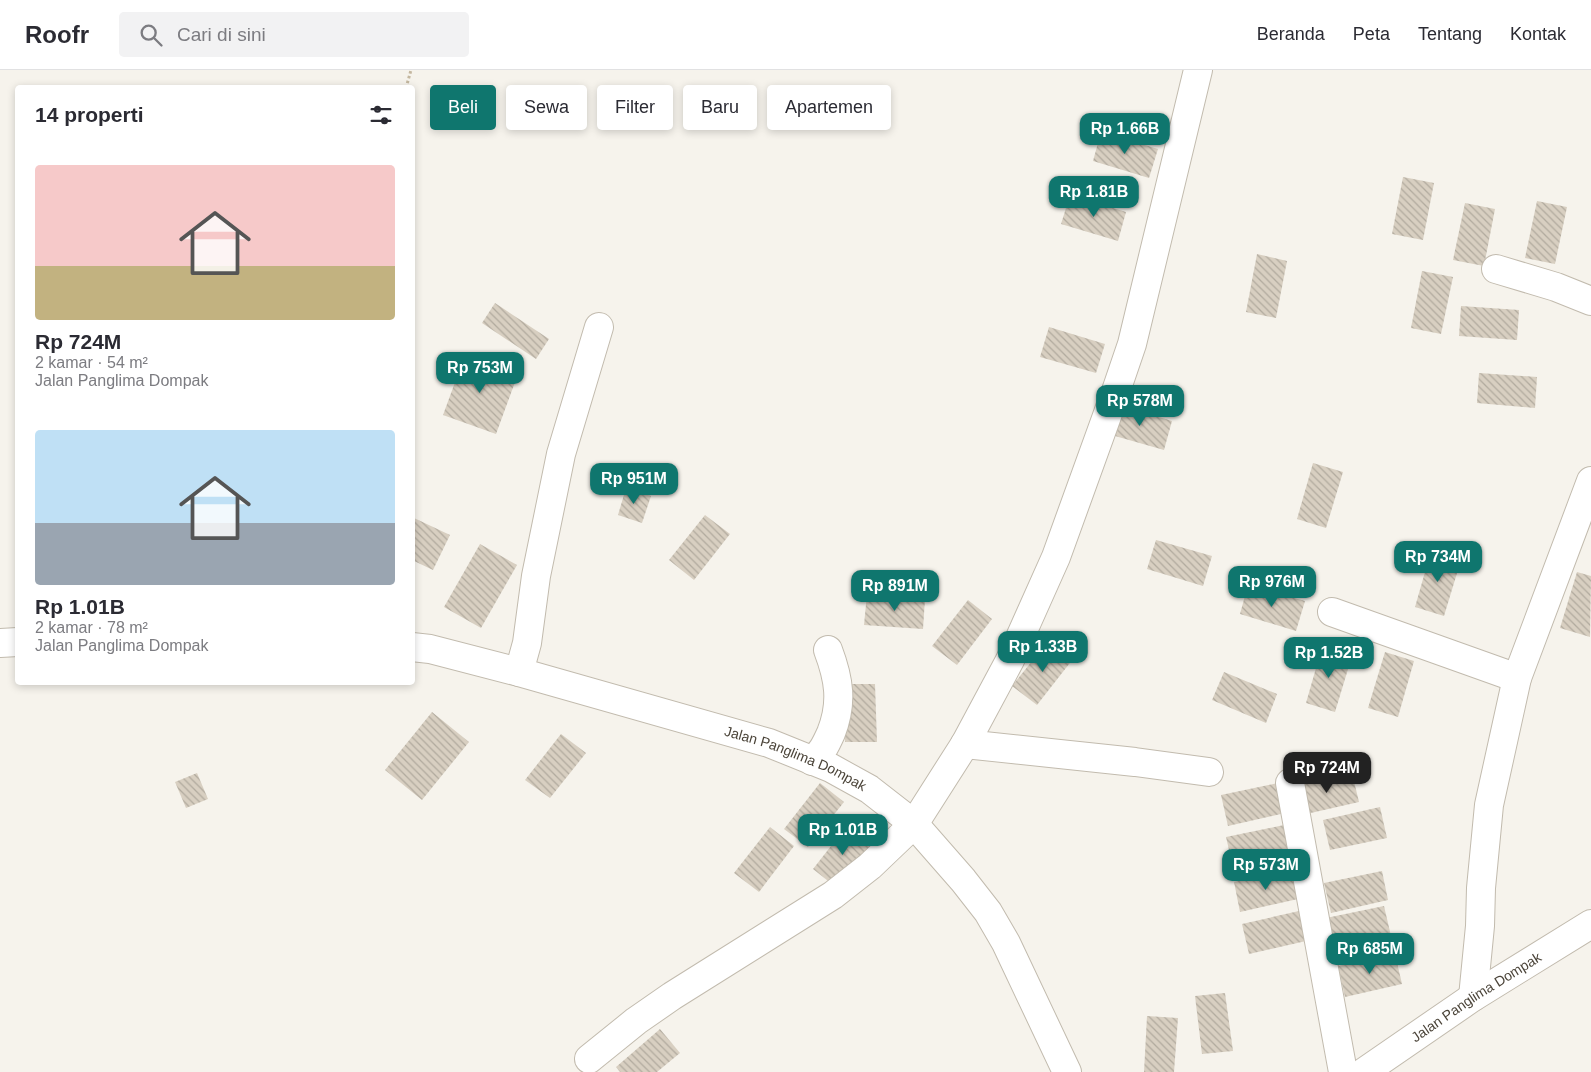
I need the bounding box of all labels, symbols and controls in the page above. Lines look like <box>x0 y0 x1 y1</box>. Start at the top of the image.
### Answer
search box <box>119 12 469 57</box>
text: Roofr <box>25 21 89 48</box>
icon: search <box>137 21 165 49</box>
text: Cari di sini <box>177 24 266 45</box>
text: Beranda <box>1257 24 1325 44</box>
text: Peta <box>1353 24 1390 44</box>
text: Tentang <box>1418 24 1482 44</box>
text: Kontak <box>1510 24 1566 44</box>
chip: Beli <box>430 85 496 130</box>
chip: Sewa <box>506 85 587 130</box>
chip: Filter <box>597 85 673 130</box>
chip: Baru <box>683 85 757 130</box>
chip: Apartemen <box>767 85 891 130</box>
icon: filters <box>367 101 395 129</box>
text: 14 properti <box>35 103 144 126</box>
pin: Rp 1.66B <box>1073 112 1177 155</box>
text: Rp 1.66B <box>1091 120 1159 137</box>
pin: Rp 1.81B <box>1042 176 1146 218</box>
text: Rp 1.81B <box>1060 183 1128 200</box>
icon: home <box>170 198 260 288</box>
text: Rp 724M <box>35 330 121 353</box>
pin: Rp 753M <box>434 352 526 394</box>
text: 2 kamar · 54 m² <box>35 354 148 371</box>
text: Rp 753M <box>447 359 513 376</box>
text: Jalan Panglima Dompak <box>35 372 208 389</box>
pin: Rp 578M <box>1094 384 1186 427</box>
text: Rp 578M <box>1107 392 1173 409</box>
pin: Rp 951M <box>588 462 680 505</box>
icon: home <box>170 463 260 553</box>
text: Rp 951M <box>601 470 667 487</box>
pin: Rp 734M <box>1392 540 1484 583</box>
text: Rp 734M <box>1405 548 1471 565</box>
pin: Rp 976M <box>1226 566 1318 608</box>
pin: Rp 891M <box>849 570 941 612</box>
text: Rp 976M <box>1239 573 1305 590</box>
text: Rp 891M <box>862 577 928 594</box>
text: Rp 1.01B <box>35 595 125 618</box>
text: 2 kamar · 78 m² <box>35 619 148 636</box>
pin: Rp 1.33B <box>991 630 1095 673</box>
pin: Rp 1.52B <box>1277 636 1381 679</box>
text: Jalan Panglima Dompak <box>35 637 208 654</box>
text: Rp 1.33B <box>1009 638 1077 655</box>
text: Rp 1.52B <box>1295 644 1363 661</box>
street label: Jalan Panglima Dompak <box>723 723 870 794</box>
pin: Rp 724M <box>1281 752 1373 794</box>
text: Rp 724M <box>1294 759 1360 776</box>
pin: Rp 1.01B <box>791 814 895 856</box>
text: Rp 1.01B <box>809 821 877 838</box>
pin: Rp 573M <box>1220 848 1312 891</box>
text: Rp 573M <box>1233 856 1299 873</box>
pin: Rp 685M <box>1324 932 1416 975</box>
text: Rp 685M <box>1337 940 1403 957</box>
street label: Jalan Panglima Dompak <box>1408 948 1545 1045</box>

